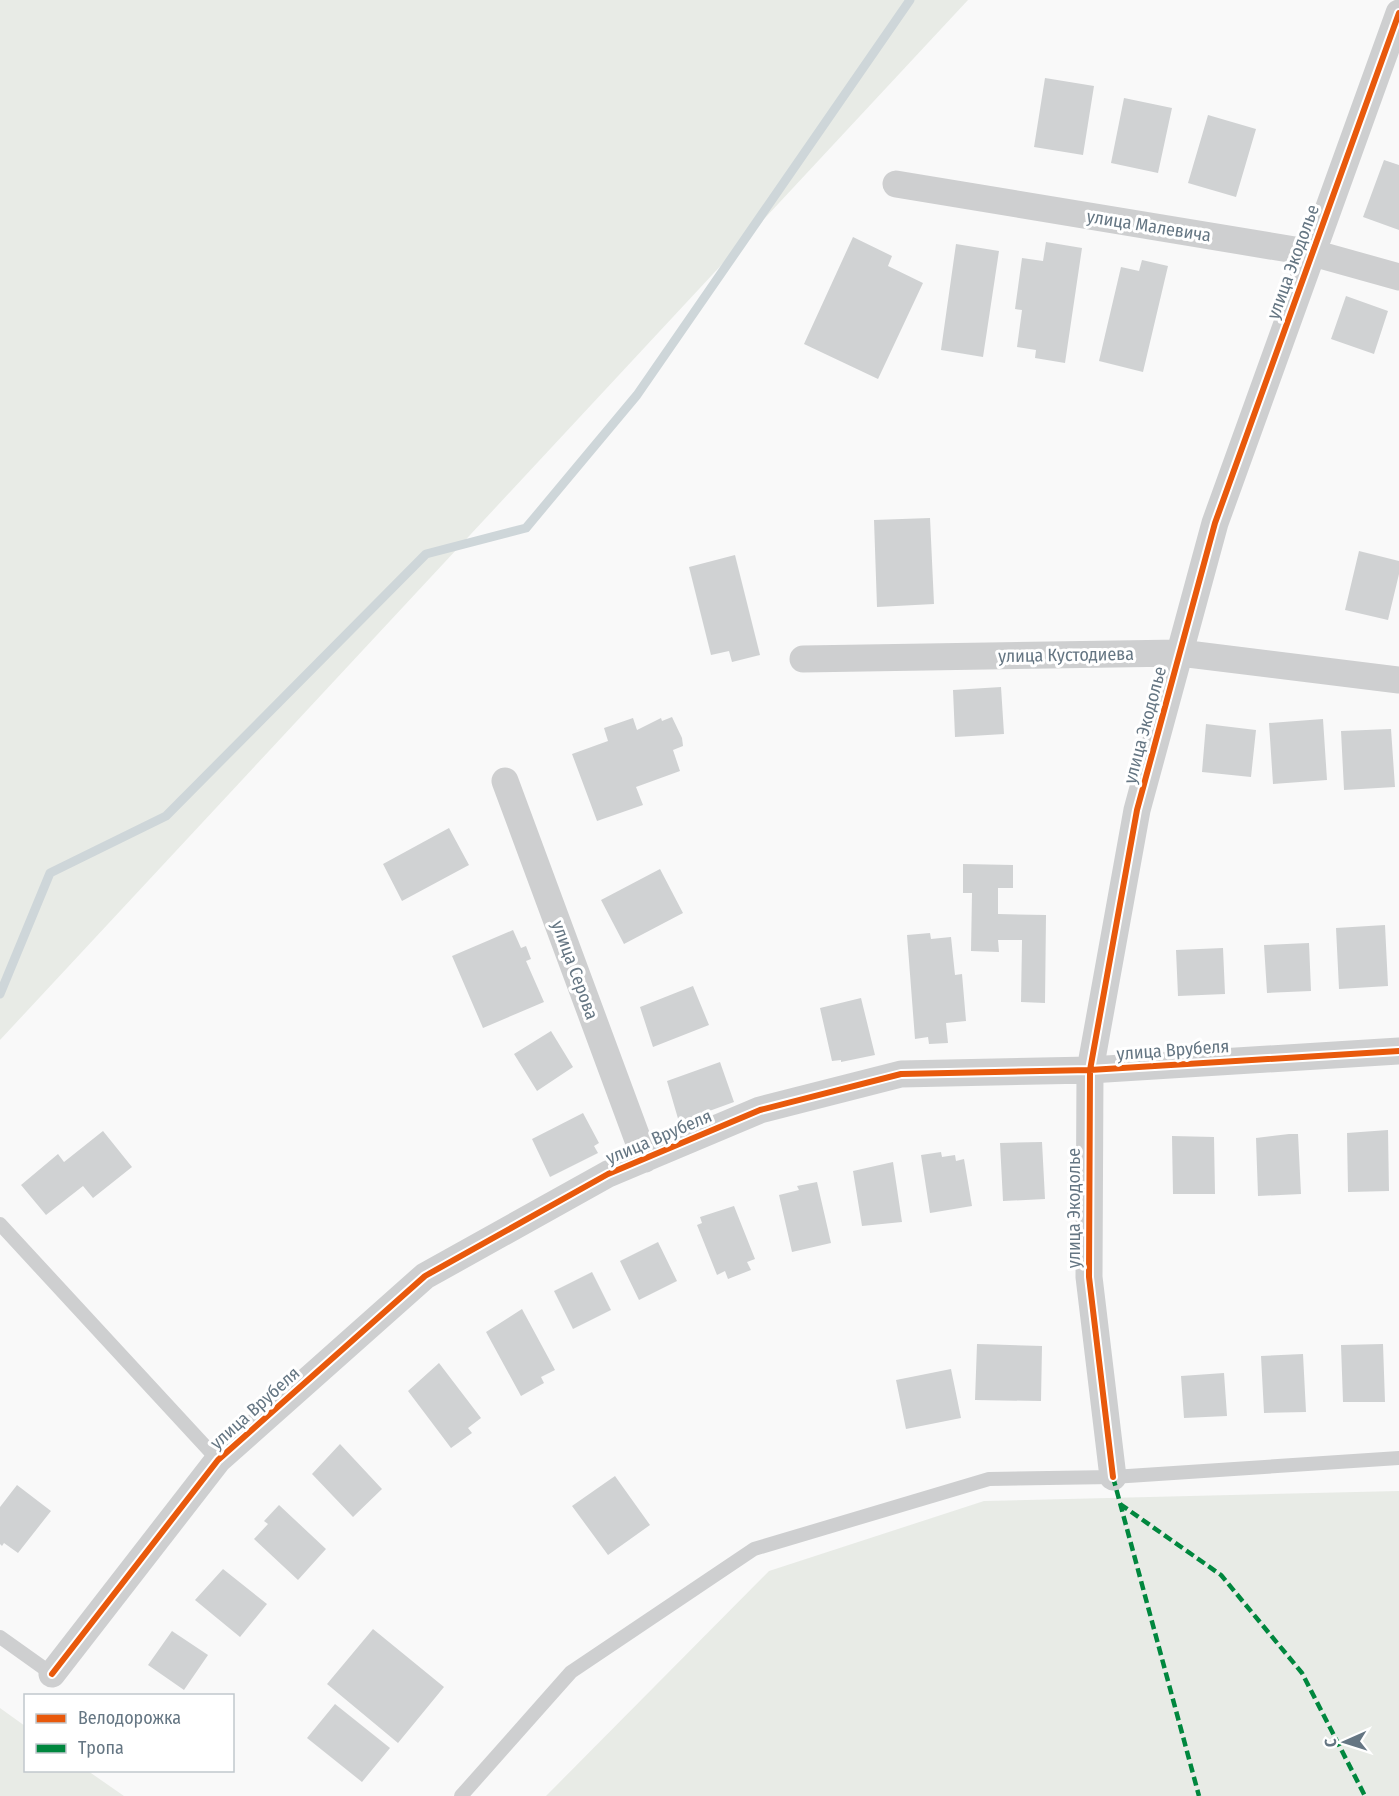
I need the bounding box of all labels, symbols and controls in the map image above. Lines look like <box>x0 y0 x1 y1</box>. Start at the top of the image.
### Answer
street label: улица Экодолье <box>1262 202 1324 322</box>
street label: улица Малевича <box>1085 205 1213 247</box>
street label: улица Кустодиева <box>998 643 1134 667</box>
street label: улица Экодолье <box>1119 664 1171 786</box>
street label: улица Серова <box>547 917 603 1023</box>
street label: улица Врубеля <box>1116 1035 1230 1065</box>
street label: улица Врубеля <box>603 1105 715 1169</box>
street label: улица Экодолье <box>1063 1148 1085 1268</box>
street label: улица Врубеля <box>206 1362 304 1454</box>
legend <box>24 1694 234 1772</box>
text: Велодорожка <box>78 1707 181 1729</box>
north arrow <box>1315 1712 1375 1772</box>
text: Тропа <box>78 1737 124 1759</box>
text: С <box>1321 1737 1340 1747</box>

